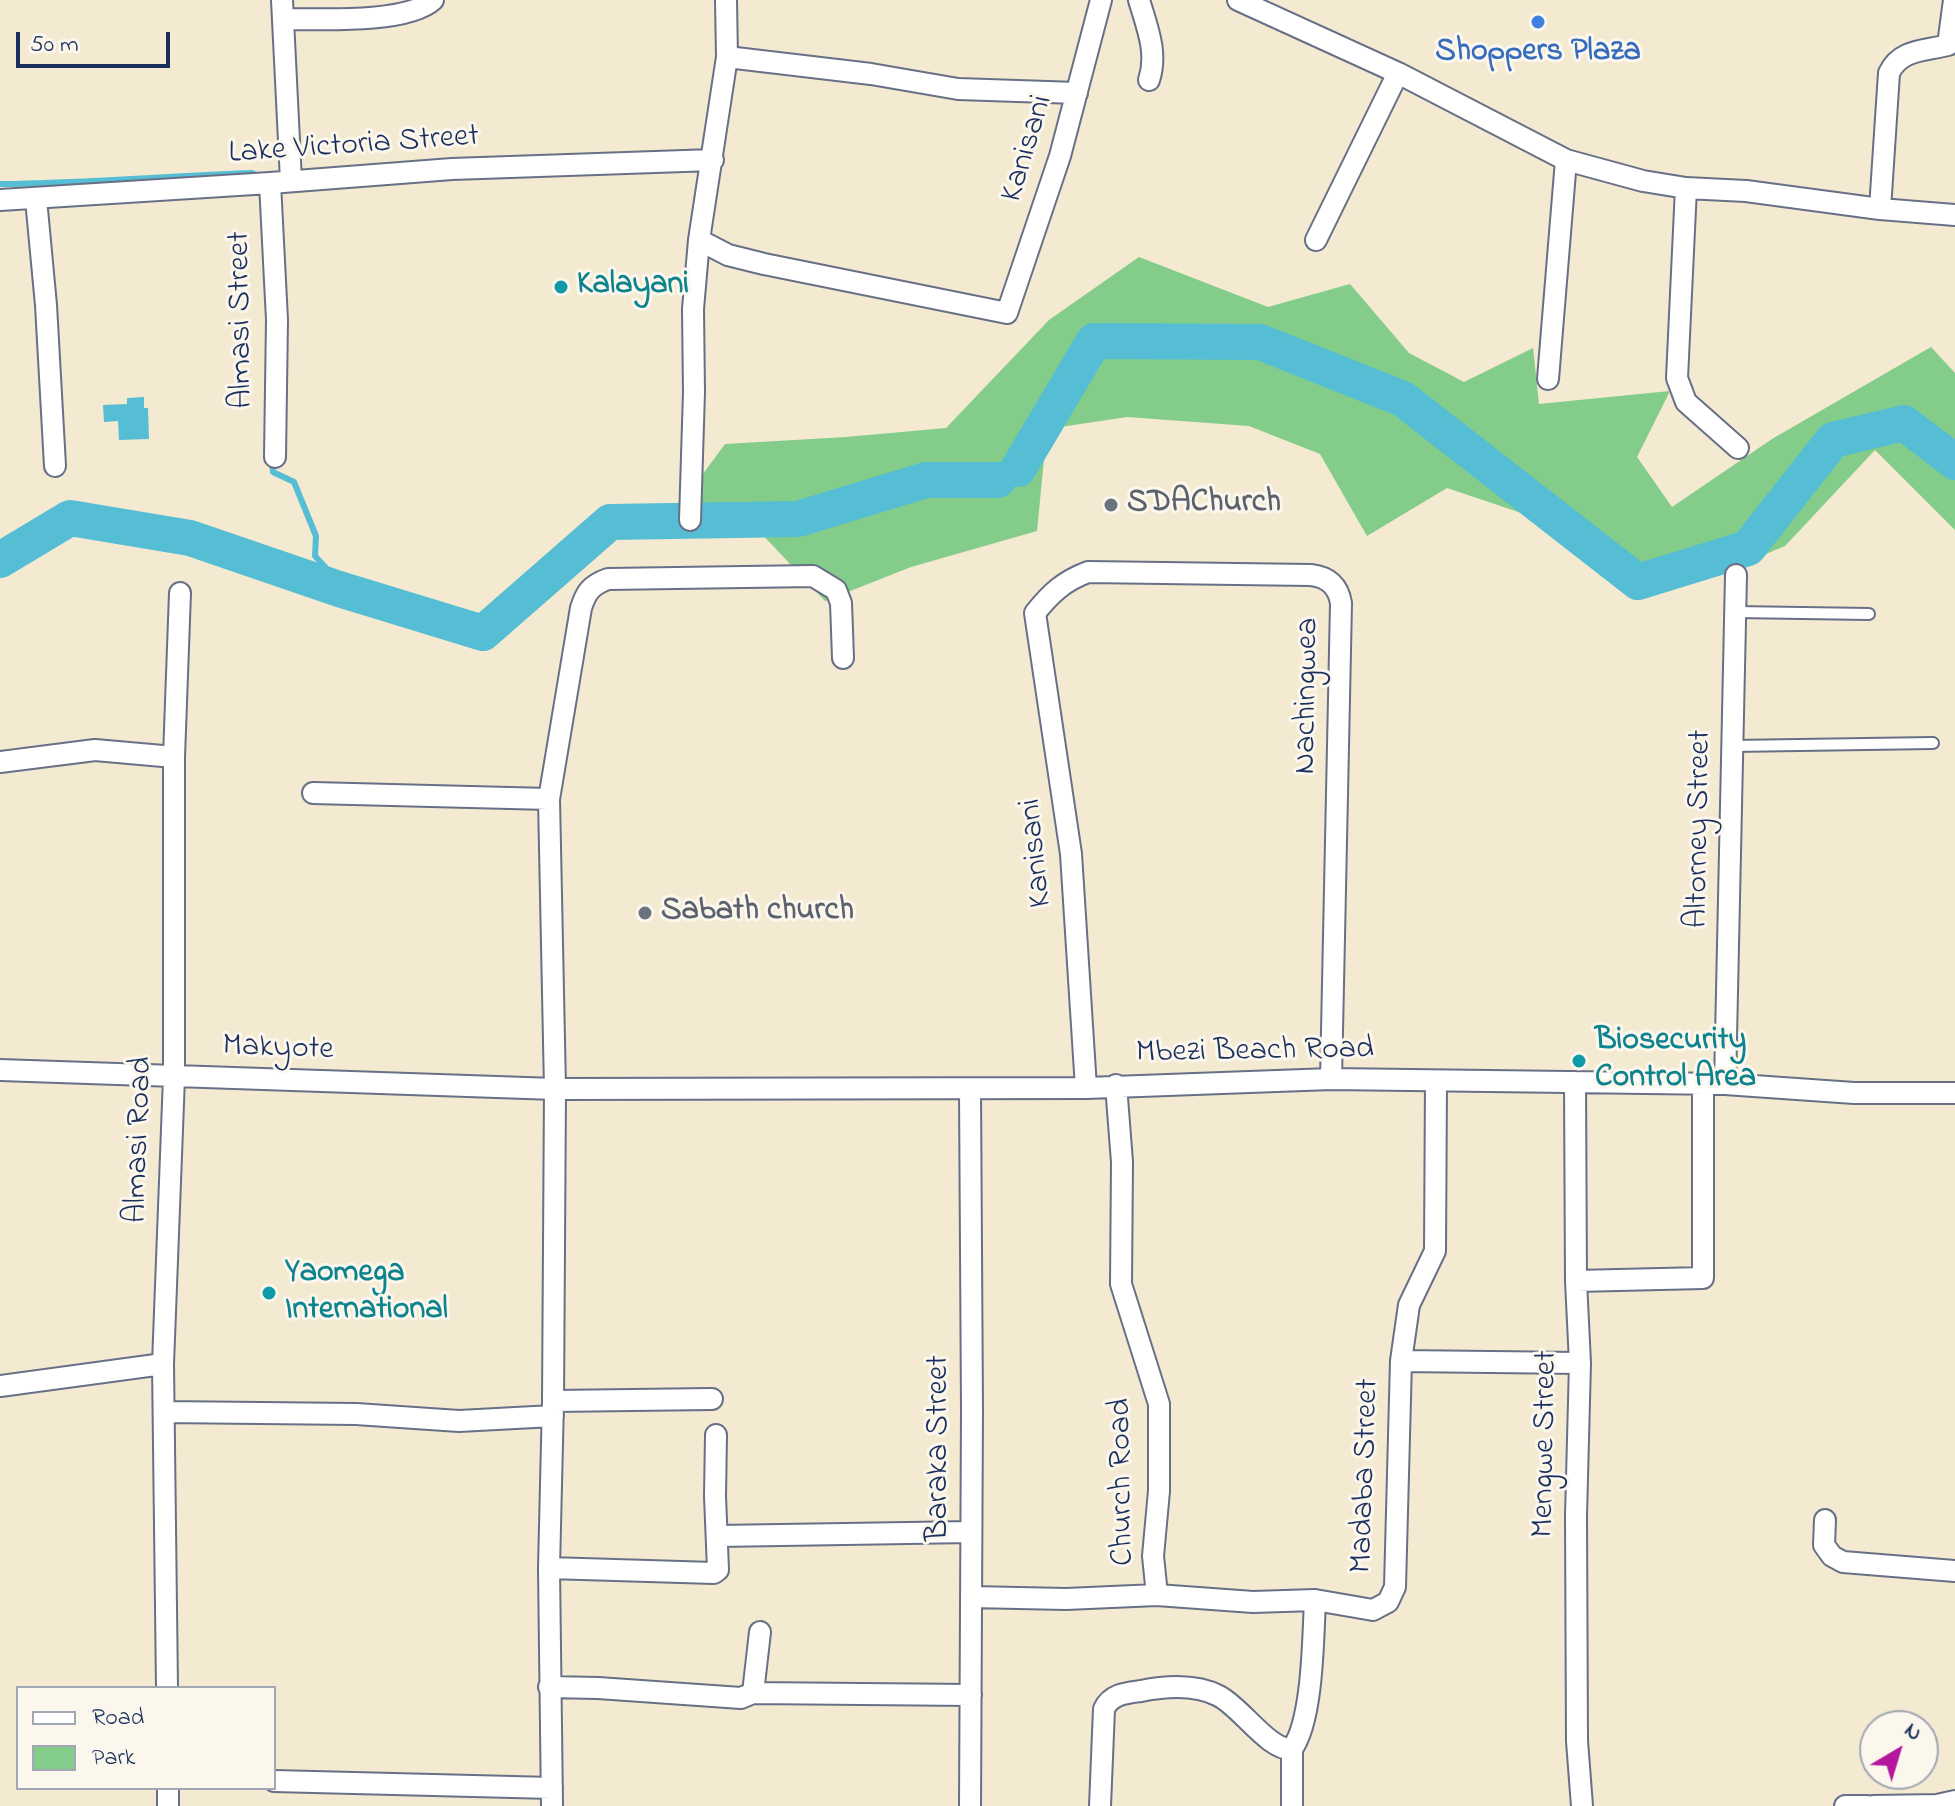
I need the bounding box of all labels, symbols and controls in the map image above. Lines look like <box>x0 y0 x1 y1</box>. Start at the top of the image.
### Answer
marker: Shoppers Plaza <box>1529 13 1547 31</box>
scale bar <box>20 16 174 66</box>
text: 50 m <box>30 28 79 63</box>
place label: Shoppers Plaza <box>1435 35 1641 73</box>
street label: Kanisani <box>995 91 1063 207</box>
street label: Lake Victoria Street <box>227 119 481 175</box>
street label: Almasi Street <box>222 231 264 409</box>
place label: Kalayani <box>577 268 689 306</box>
marker: Kalayani <box>552 278 570 296</box>
place label: SDAChurch <box>1127 486 1281 524</box>
marker: SDAChurch <box>1102 496 1120 514</box>
street label: Nachingwea <box>1288 617 1330 775</box>
street label: Altorney Street <box>1680 729 1722 929</box>
street label: Kanisani <box>1013 797 1063 909</box>
place label: Sabath church <box>661 894 854 932</box>
marker: Sabath church <box>636 904 654 922</box>
place label: Biosecurity Control Area <box>1595 1024 1756 1099</box>
street label: Makyote <box>222 1029 334 1071</box>
street label: Mbezi Beach Road <box>1136 1032 1374 1074</box>
marker: Biosecurity Control Area <box>1570 1052 1588 1070</box>
street label: Almasi Road <box>119 1056 163 1224</box>
place label: Yaomega International <box>285 1256 448 1331</box>
marker: Yaomega International <box>260 1284 278 1302</box>
street label: Mengwe Street <box>1526 1350 1568 1538</box>
street label: Baraka Street <box>922 1355 960 1541</box>
street label: Madaba Street <box>1344 1378 1390 1574</box>
street label: Church Road <box>1103 1398 1145 1566</box>
legend <box>16 1686 276 1790</box>
text: Road <box>92 1701 144 1736</box>
north arrow <box>1859 1710 1939 1790</box>
text: N <box>1897 1715 1928 1750</box>
text: Park <box>92 1741 135 1776</box>

